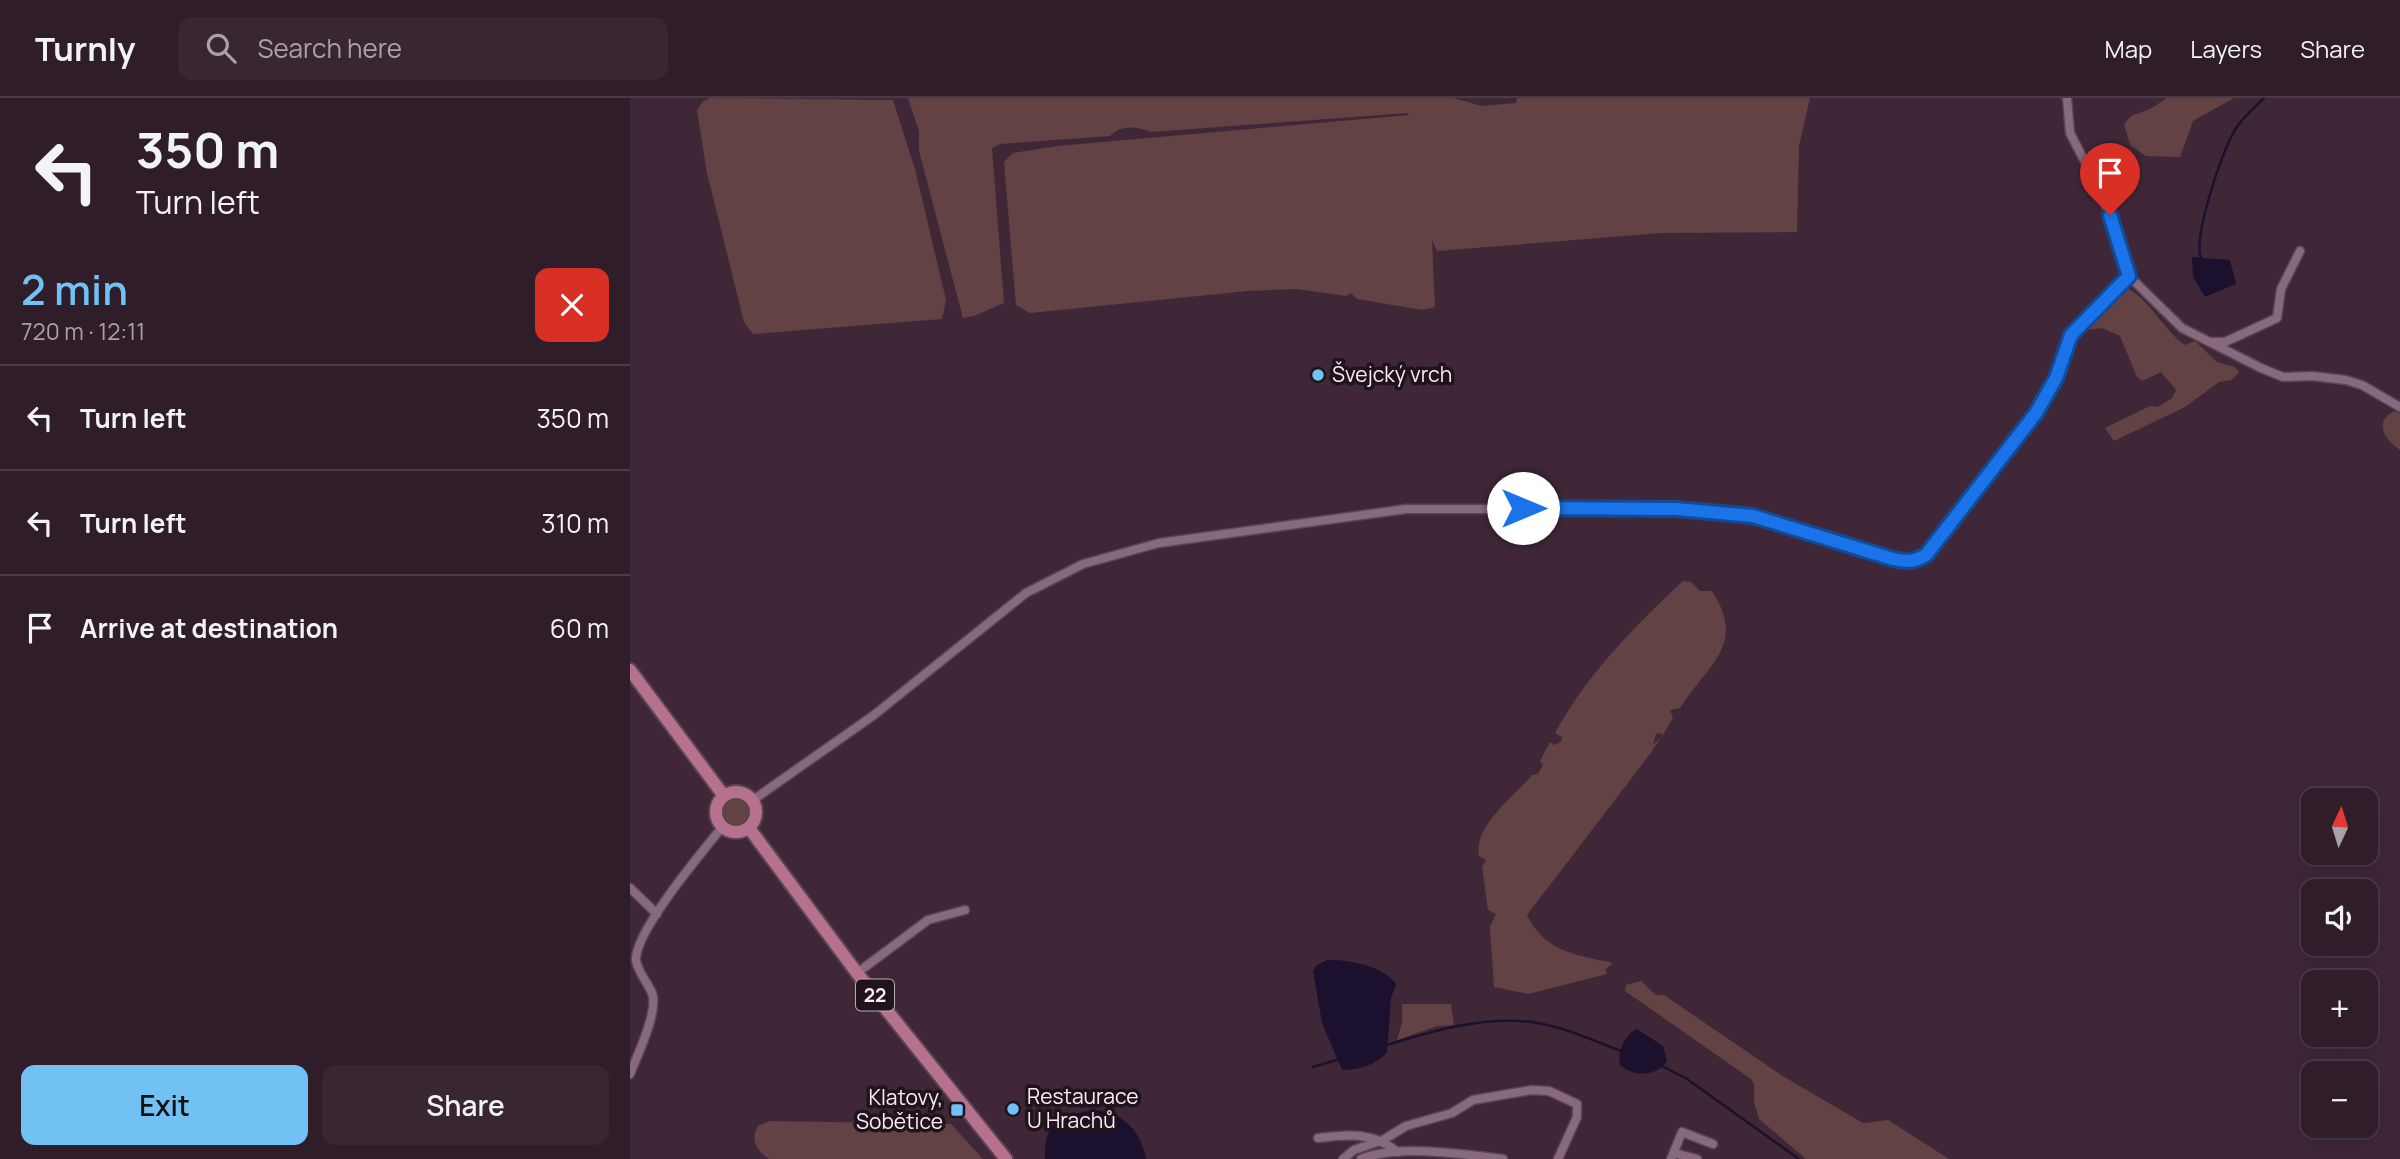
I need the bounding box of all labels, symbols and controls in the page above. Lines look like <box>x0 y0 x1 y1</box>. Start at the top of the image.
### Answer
search box <box>178 17 668 80</box>
text: Turnly <box>35 26 136 71</box>
icon: search <box>202 29 240 67</box>
text: Search here <box>258 30 402 66</box>
text: Map <box>2105 32 2152 65</box>
text: Layers <box>2190 32 2262 65</box>
text: Share <box>2300 32 2365 65</box>
text: 350 m <box>136 116 279 183</box>
icon: left <box>21 126 112 217</box>
pin <box>2080 143 2140 215</box>
icon: arrive <box>2091 154 2129 192</box>
text: Turn left <box>136 180 260 224</box>
text: 2 min <box>21 260 128 318</box>
button: close <box>535 268 609 342</box>
text: 720 m · 12:11 <box>21 315 145 347</box>
place label: Švejcký vrch <box>1332 360 1452 388</box>
marker: Švejcký vrch <box>1310 367 1326 383</box>
icon: left <box>21 399 59 437</box>
text: Turn left <box>80 400 187 436</box>
text: 350 m <box>536 400 609 436</box>
position arrow <box>1486 471 1560 545</box>
icon: left <box>21 504 59 542</box>
text: Turn left <box>80 505 187 541</box>
text: 310 m <box>541 505 609 541</box>
icon: arrive <box>21 609 59 647</box>
text: Arrive at destination <box>80 610 338 646</box>
text: 60 m <box>550 610 609 646</box>
north arrow <box>2301 788 2378 864</box>
map controls <box>2301 788 2378 1138</box>
button: sound <box>2301 879 2378 956</box>
button: + <box>2301 970 2378 1047</box>
road number: 22 <box>856 980 894 1010</box>
button: − <box>2301 1061 2378 1138</box>
button: Exit <box>21 1065 308 1145</box>
button: Share <box>322 1065 609 1145</box>
place label: Restaurace U Hrachů <box>1027 1082 1139 1134</box>
place label: Klatovy, Sobětice <box>856 1083 943 1135</box>
marker: Restaurace U Hrachů <box>1005 1101 1021 1117</box>
marker: Klatovy, Sobětice <box>949 1102 965 1118</box>

